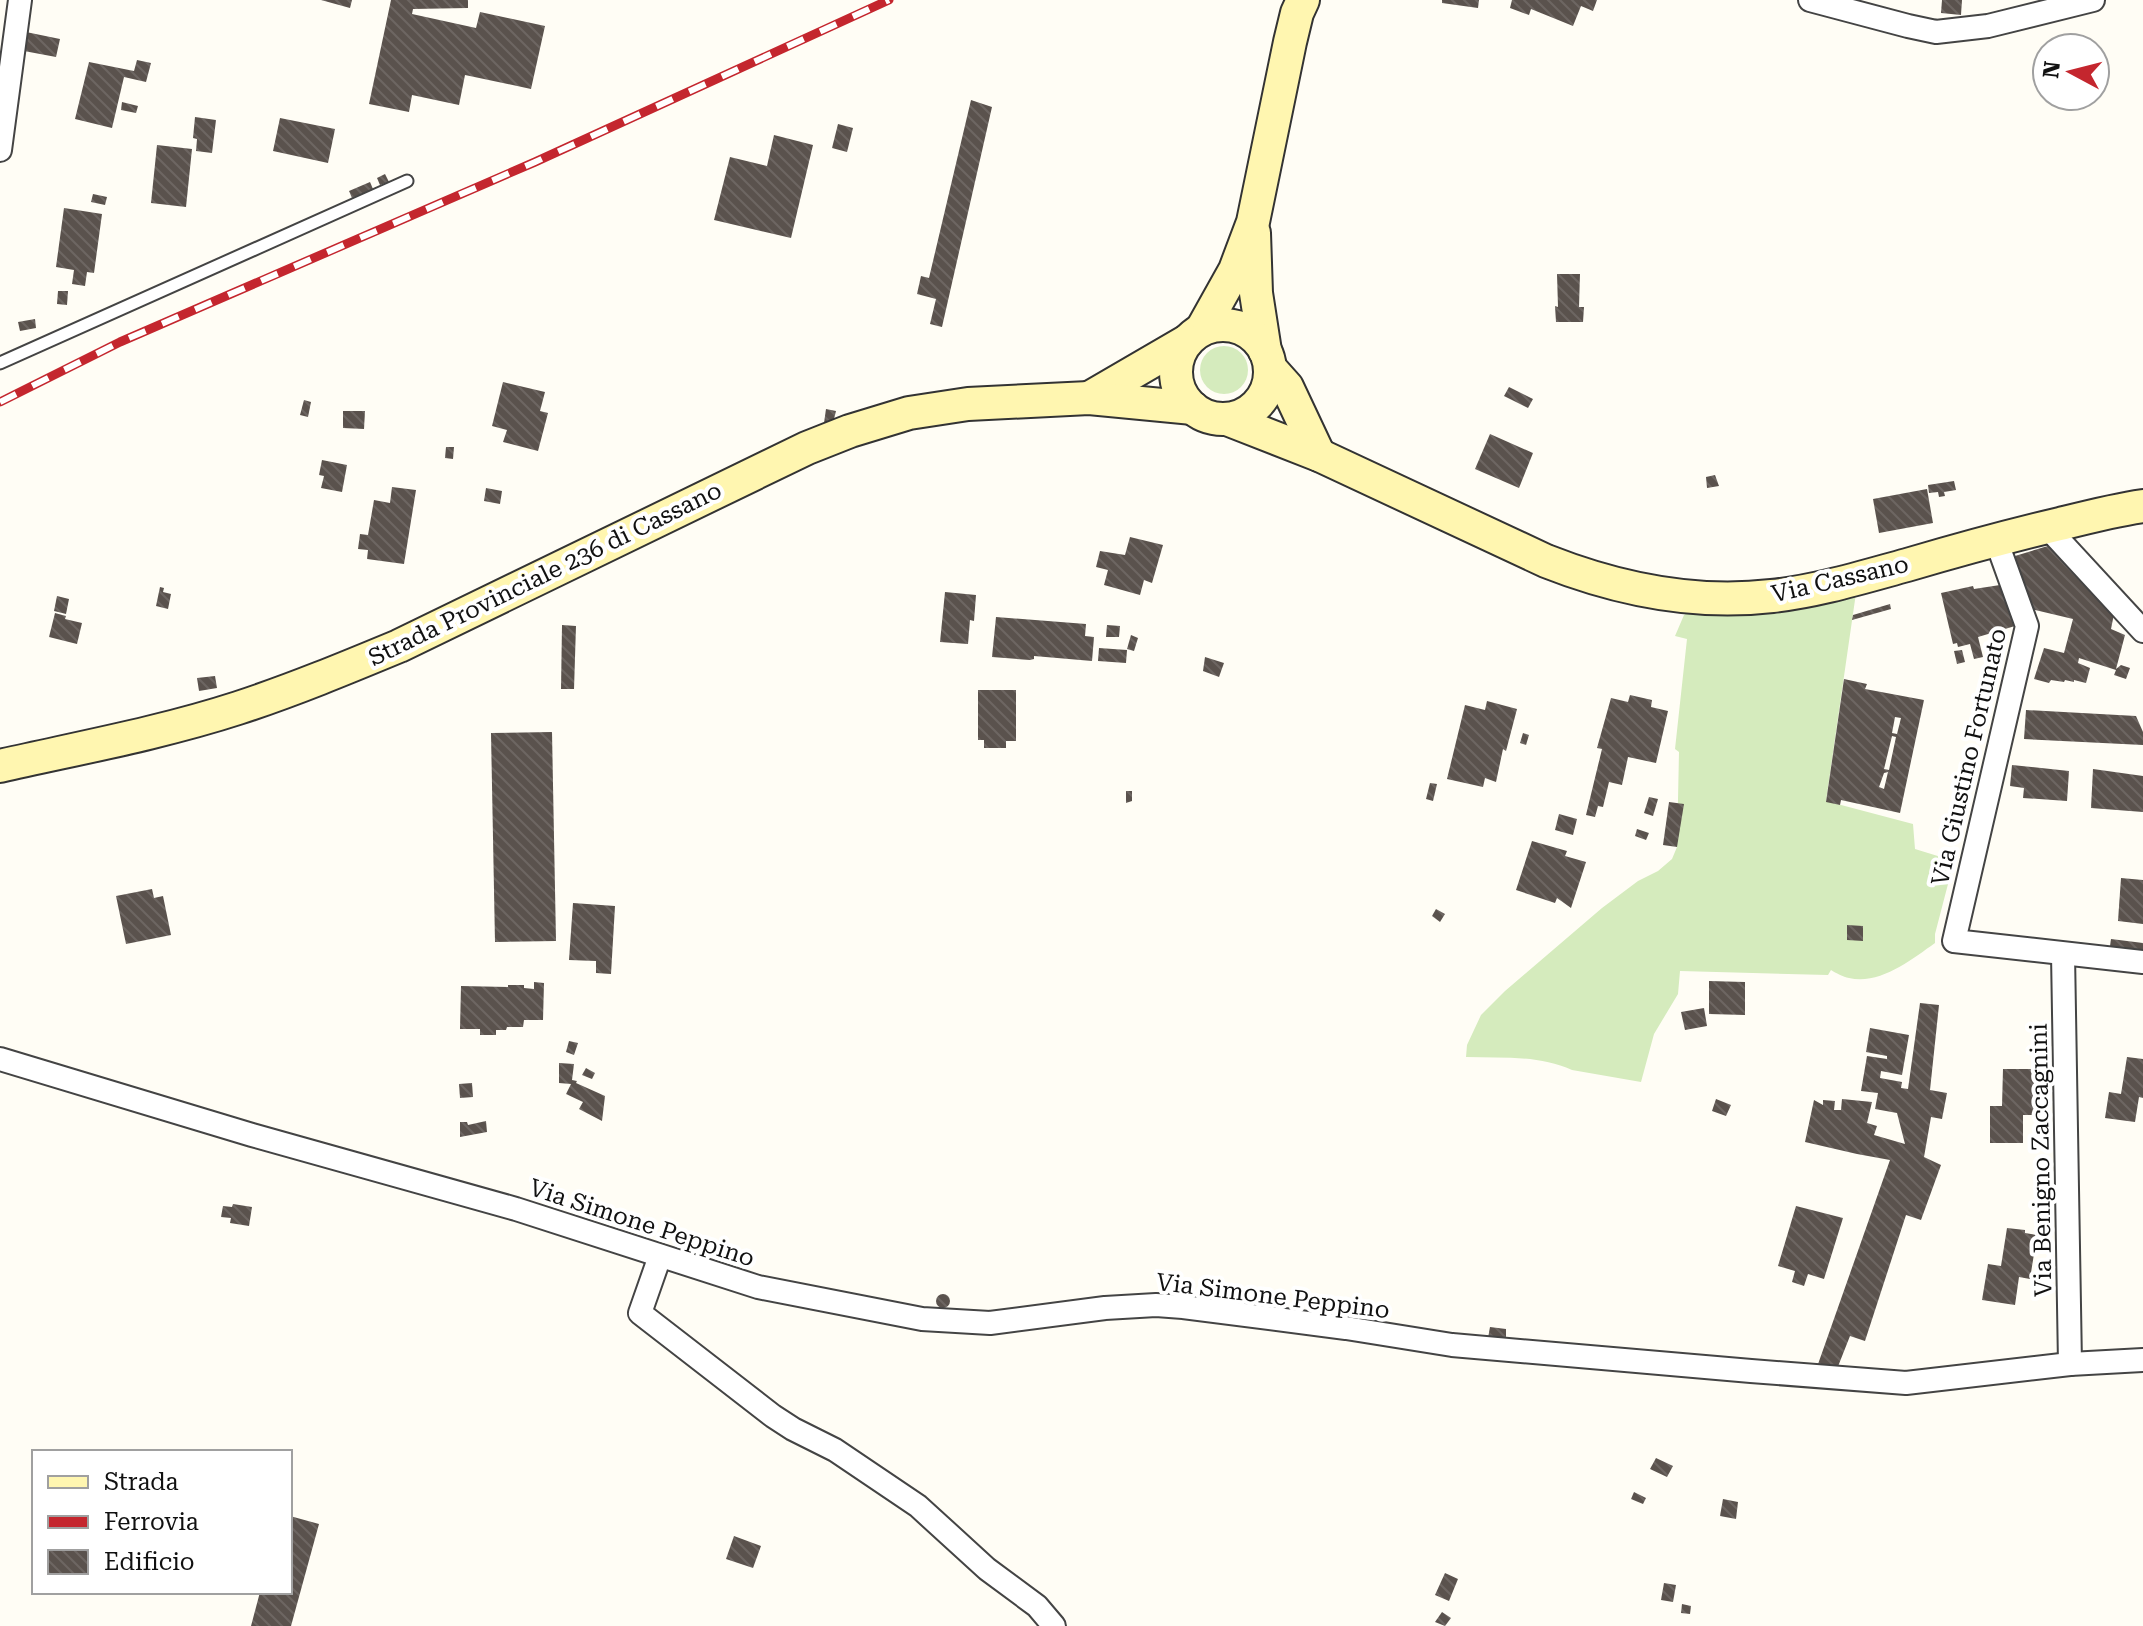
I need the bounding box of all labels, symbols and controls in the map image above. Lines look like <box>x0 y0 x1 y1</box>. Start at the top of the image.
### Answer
north arrow <box>2031 32 2111 112</box>
text: N <box>2038 60 2065 80</box>
street label: Strada Provinciale 236 di Cassano <box>364 476 726 672</box>
street label: Via Cassano <box>1769 550 1911 608</box>
street label: Via Giustino Fortunato <box>1926 626 2012 888</box>
street label: Via Benigno Zaccagnini <box>2025 1023 2057 1297</box>
street label: Via Simone Peppino <box>526 1173 758 1273</box>
street label: Via Simone Peppino <box>1155 1268 1391 1324</box>
legend <box>32 1450 292 1594</box>
text: Strada <box>104 1468 179 1496</box>
text: Ferrovia <box>104 1508 199 1536</box>
text: Edificio <box>104 1548 195 1576</box>

